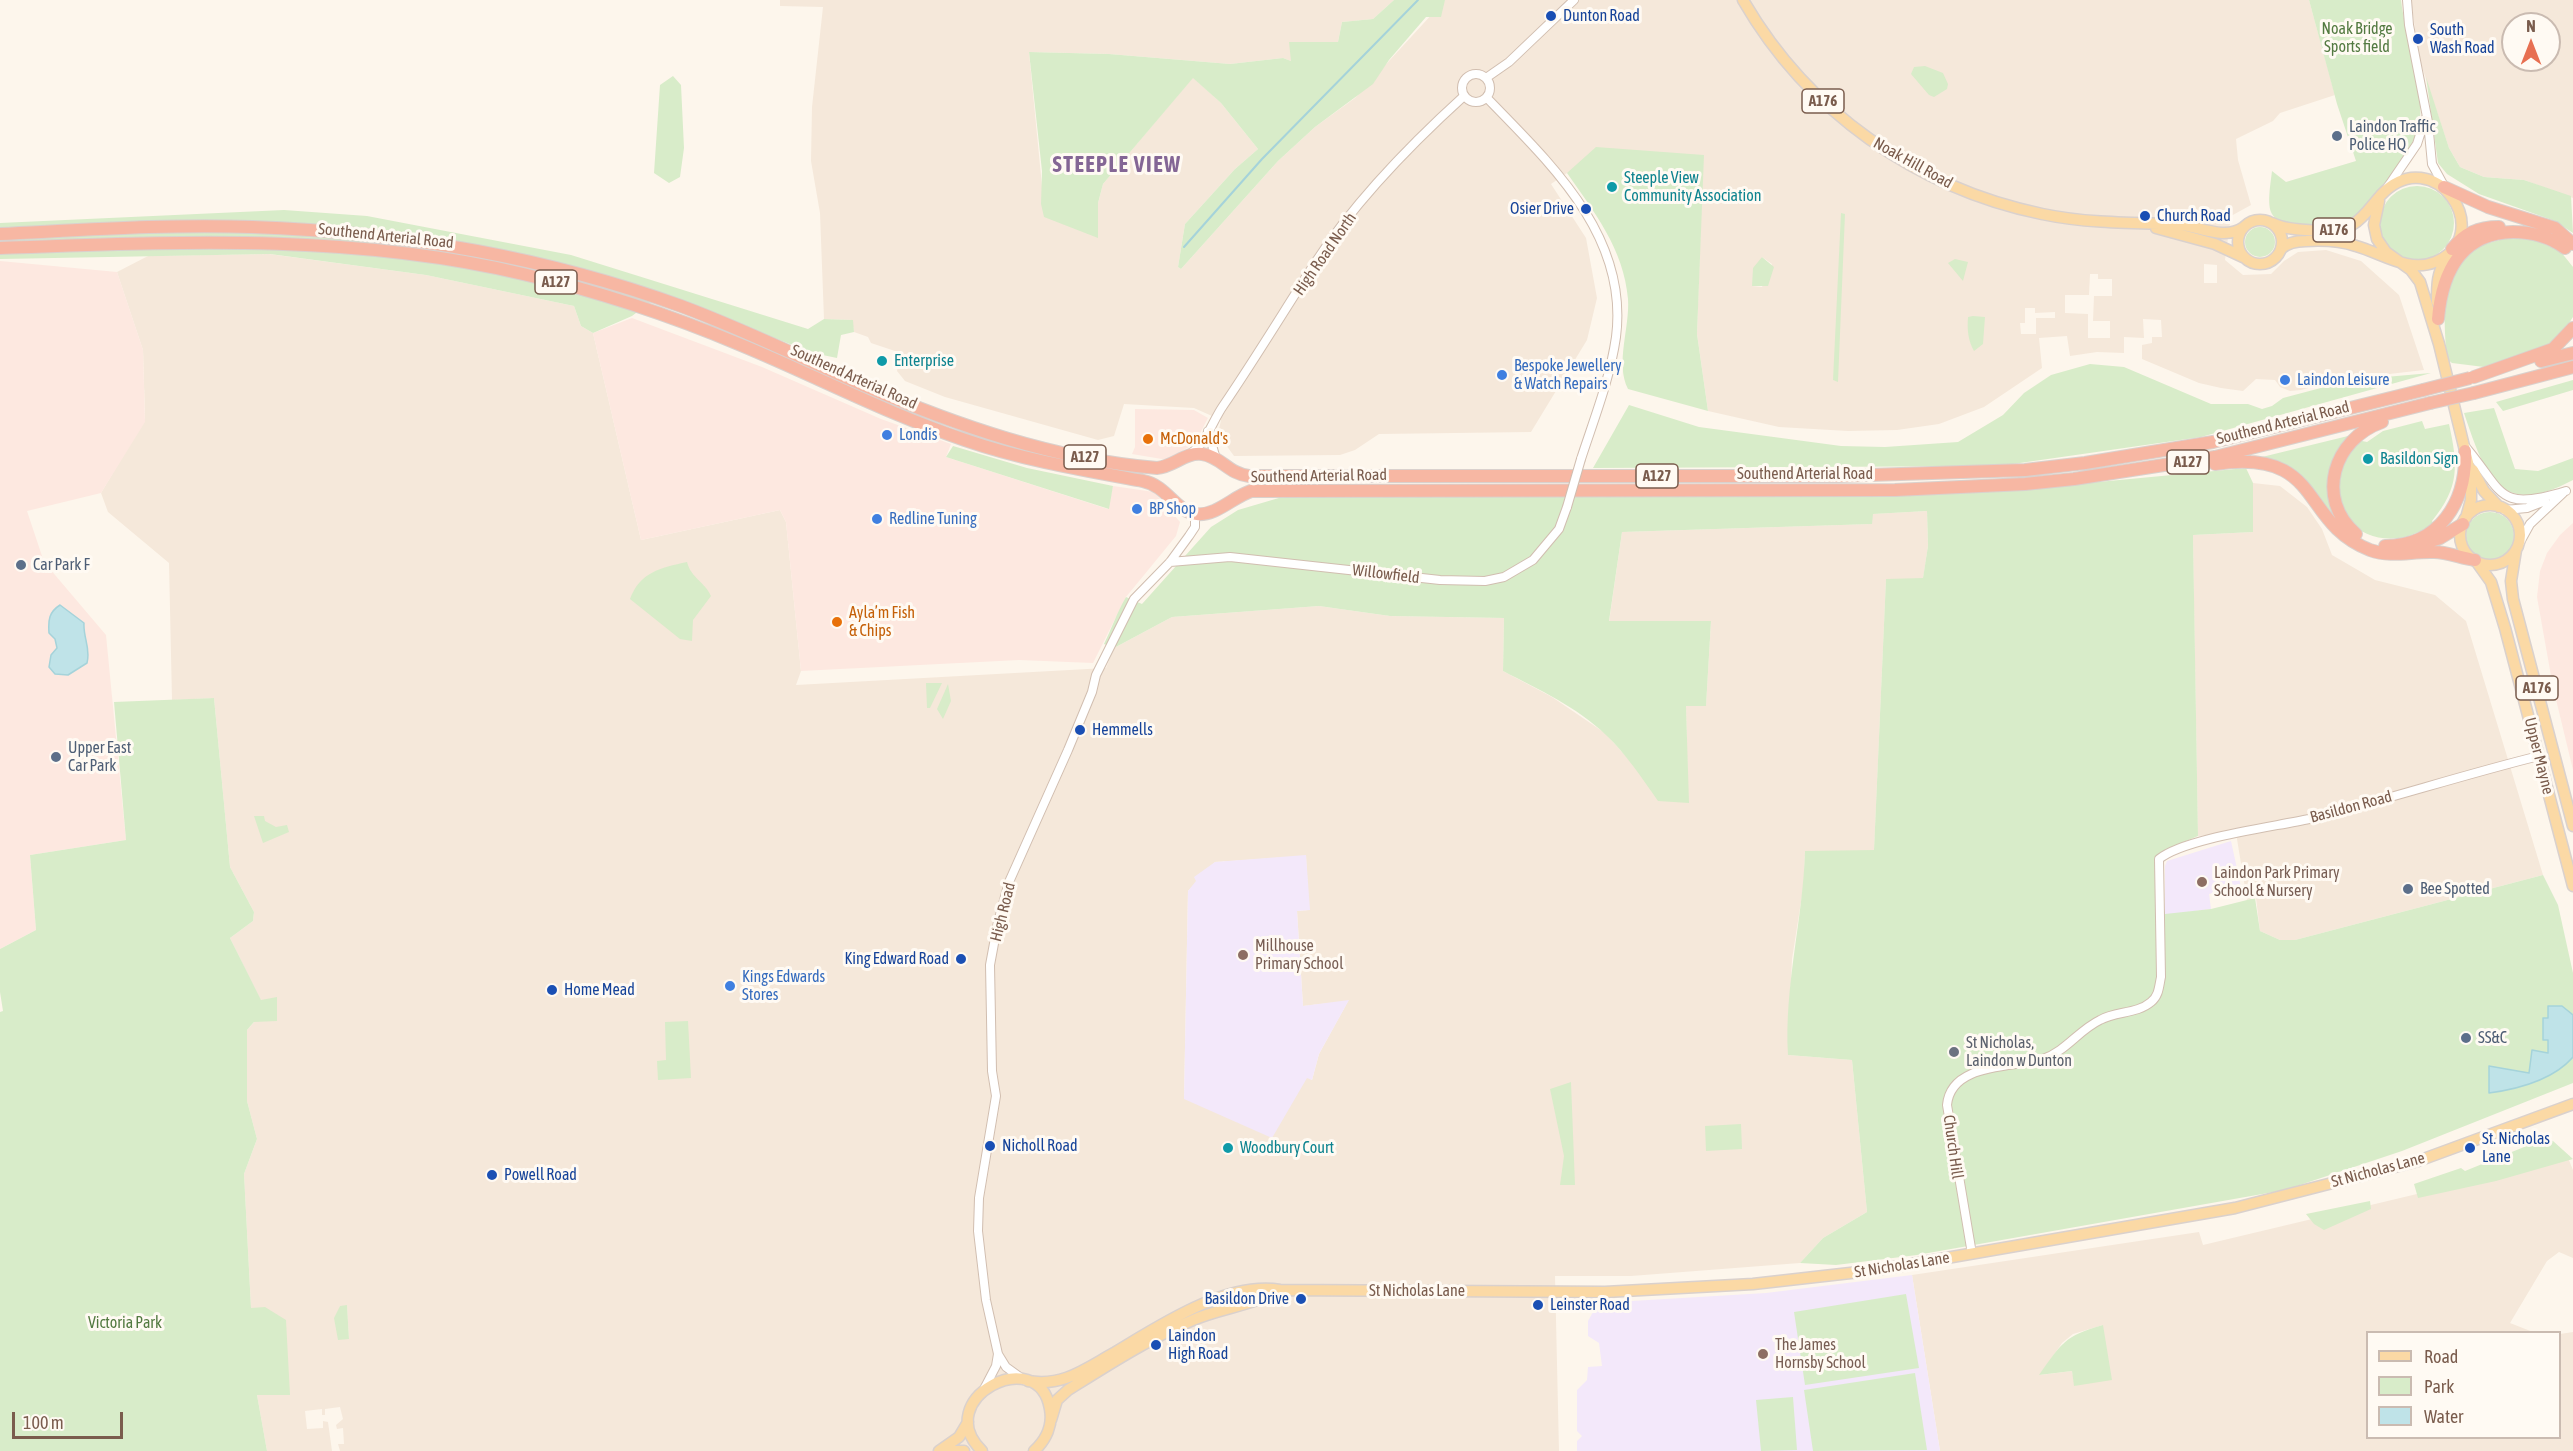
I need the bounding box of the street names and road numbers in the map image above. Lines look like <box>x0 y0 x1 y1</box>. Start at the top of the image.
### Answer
road number: A176 <box>1802 89 1844 113</box>
street label: Noak Hill Road <box>1870 133 1956 193</box>
street label: High Road North <box>1289 209 1361 299</box>
road number: A176 <box>2313 218 2355 242</box>
street label: Southend Arterial Road <box>317 219 455 253</box>
road number: A127 <box>535 270 577 294</box>
street label: Southend Arterial Road <box>788 341 920 413</box>
street label: Southend Arterial Road <box>2215 397 2351 449</box>
road number: A127 <box>1064 445 1106 469</box>
road number: A127 <box>2167 450 2209 474</box>
road number: A127 <box>1636 464 1678 488</box>
street label: Southend Arterial Road <box>1737 464 1873 484</box>
street label: Southend Arterial Road <box>1251 465 1387 487</box>
street label: Willowfield <box>1351 560 1421 588</box>
road number: A176 <box>2516 676 2558 700</box>
street label: Upper Mayne <box>2520 716 2558 796</box>
street label: Basildon Road <box>2308 787 2394 827</box>
street label: High Road <box>986 880 1020 944</box>
street label: Church Hill <box>1939 1114 1967 1180</box>
street label: St Nicholas Lane <box>2329 1148 2427 1192</box>
street label: St Nicholas Lane <box>1853 1248 1951 1282</box>
street label: St Nicholas Lane <box>1369 1281 1465 1301</box>

